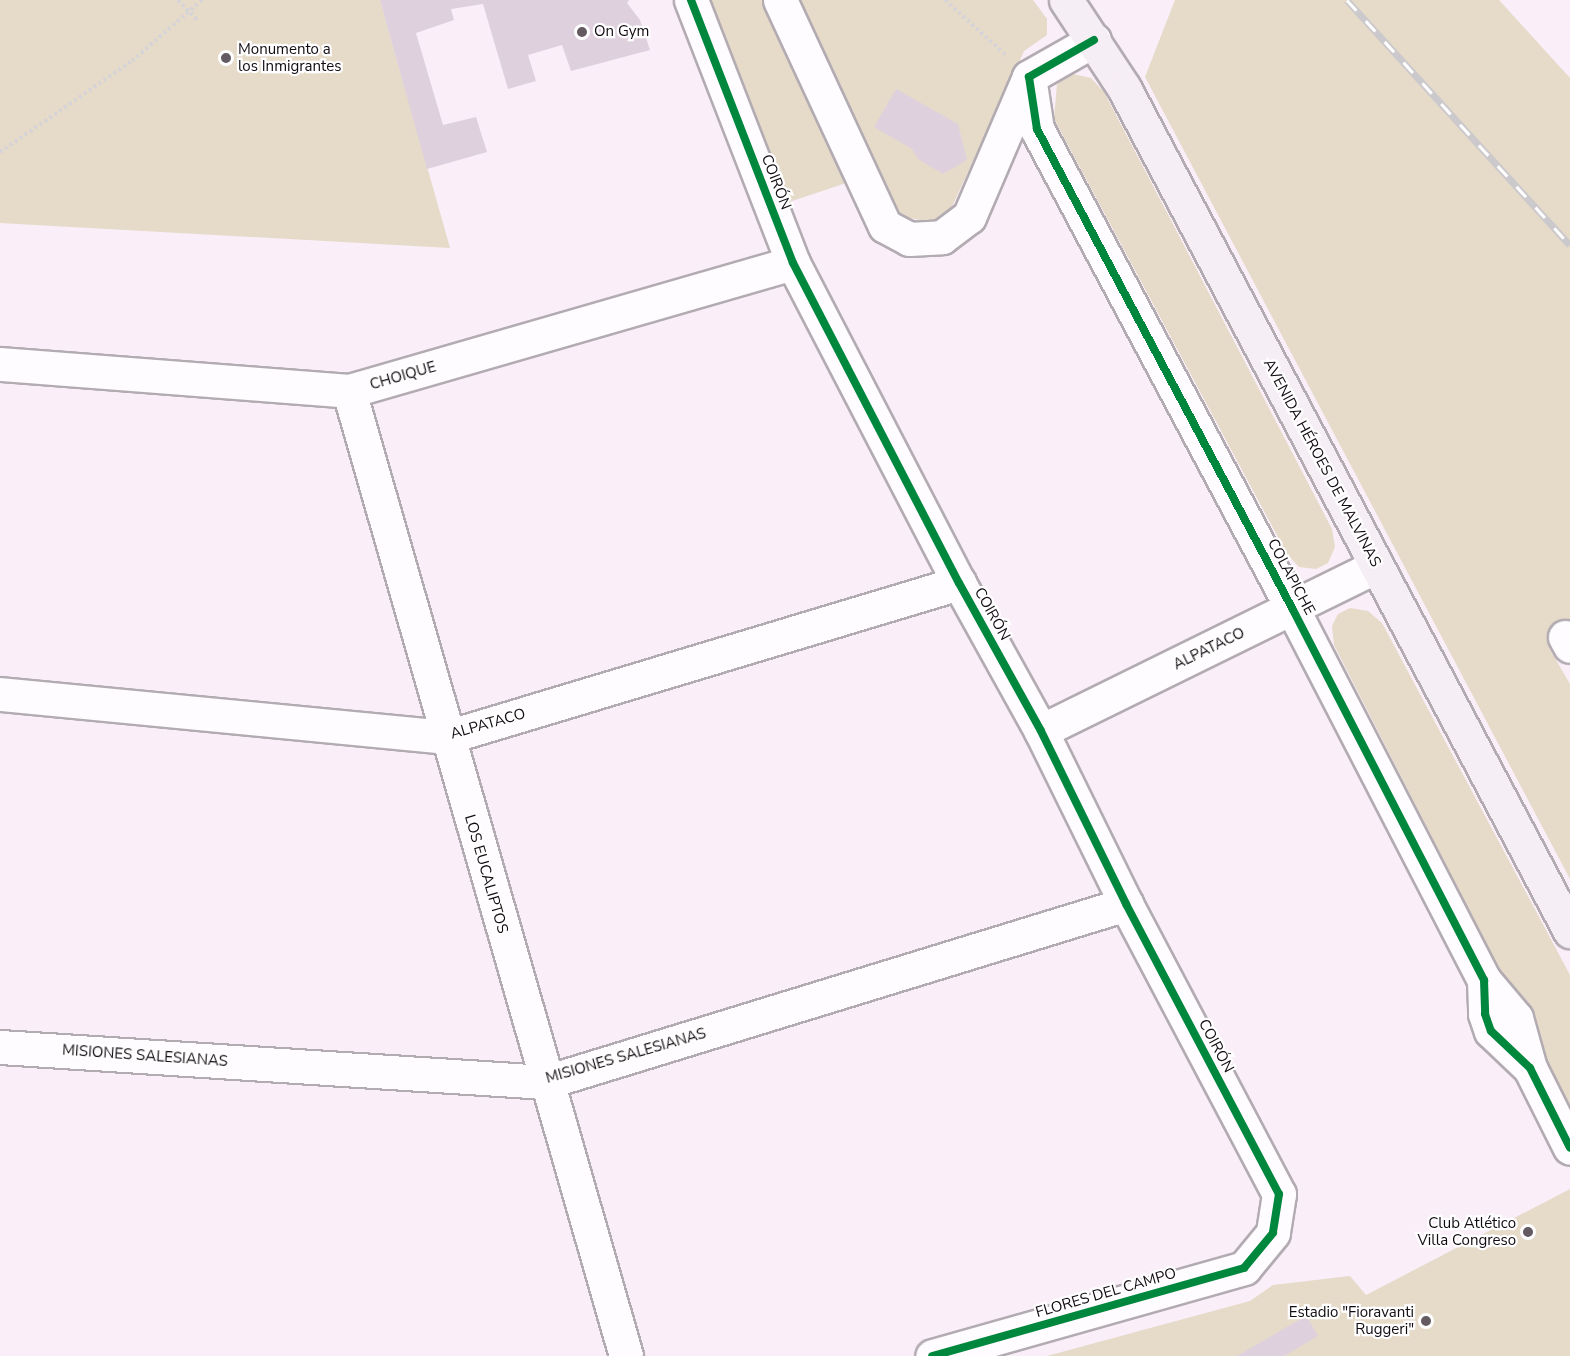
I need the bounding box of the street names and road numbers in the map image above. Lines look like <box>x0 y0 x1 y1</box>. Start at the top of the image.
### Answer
street label: COIRÓN <box>757 152 795 212</box>
street label: AVENIDA HÉROES DE MALVINAS <box>1259 356 1385 570</box>
street label: CHOIQUE <box>368 358 438 394</box>
street label: COLAPICHE <box>1263 536 1319 618</box>
street label: COIRÓN <box>970 584 1014 644</box>
street label: ALPATACO <box>1170 624 1248 674</box>
street label: ALPATACO <box>448 705 528 743</box>
street label: LOS EUCALIPTOS <box>460 812 512 936</box>
street label: COIRÓN <box>1195 1016 1237 1076</box>
street label: MISIONES SALESIANAS <box>544 1024 708 1088</box>
street label: MISIONES SALESIANAS <box>62 1041 228 1071</box>
street label: FLORES DEL CAMPO <box>1034 1264 1178 1322</box>

